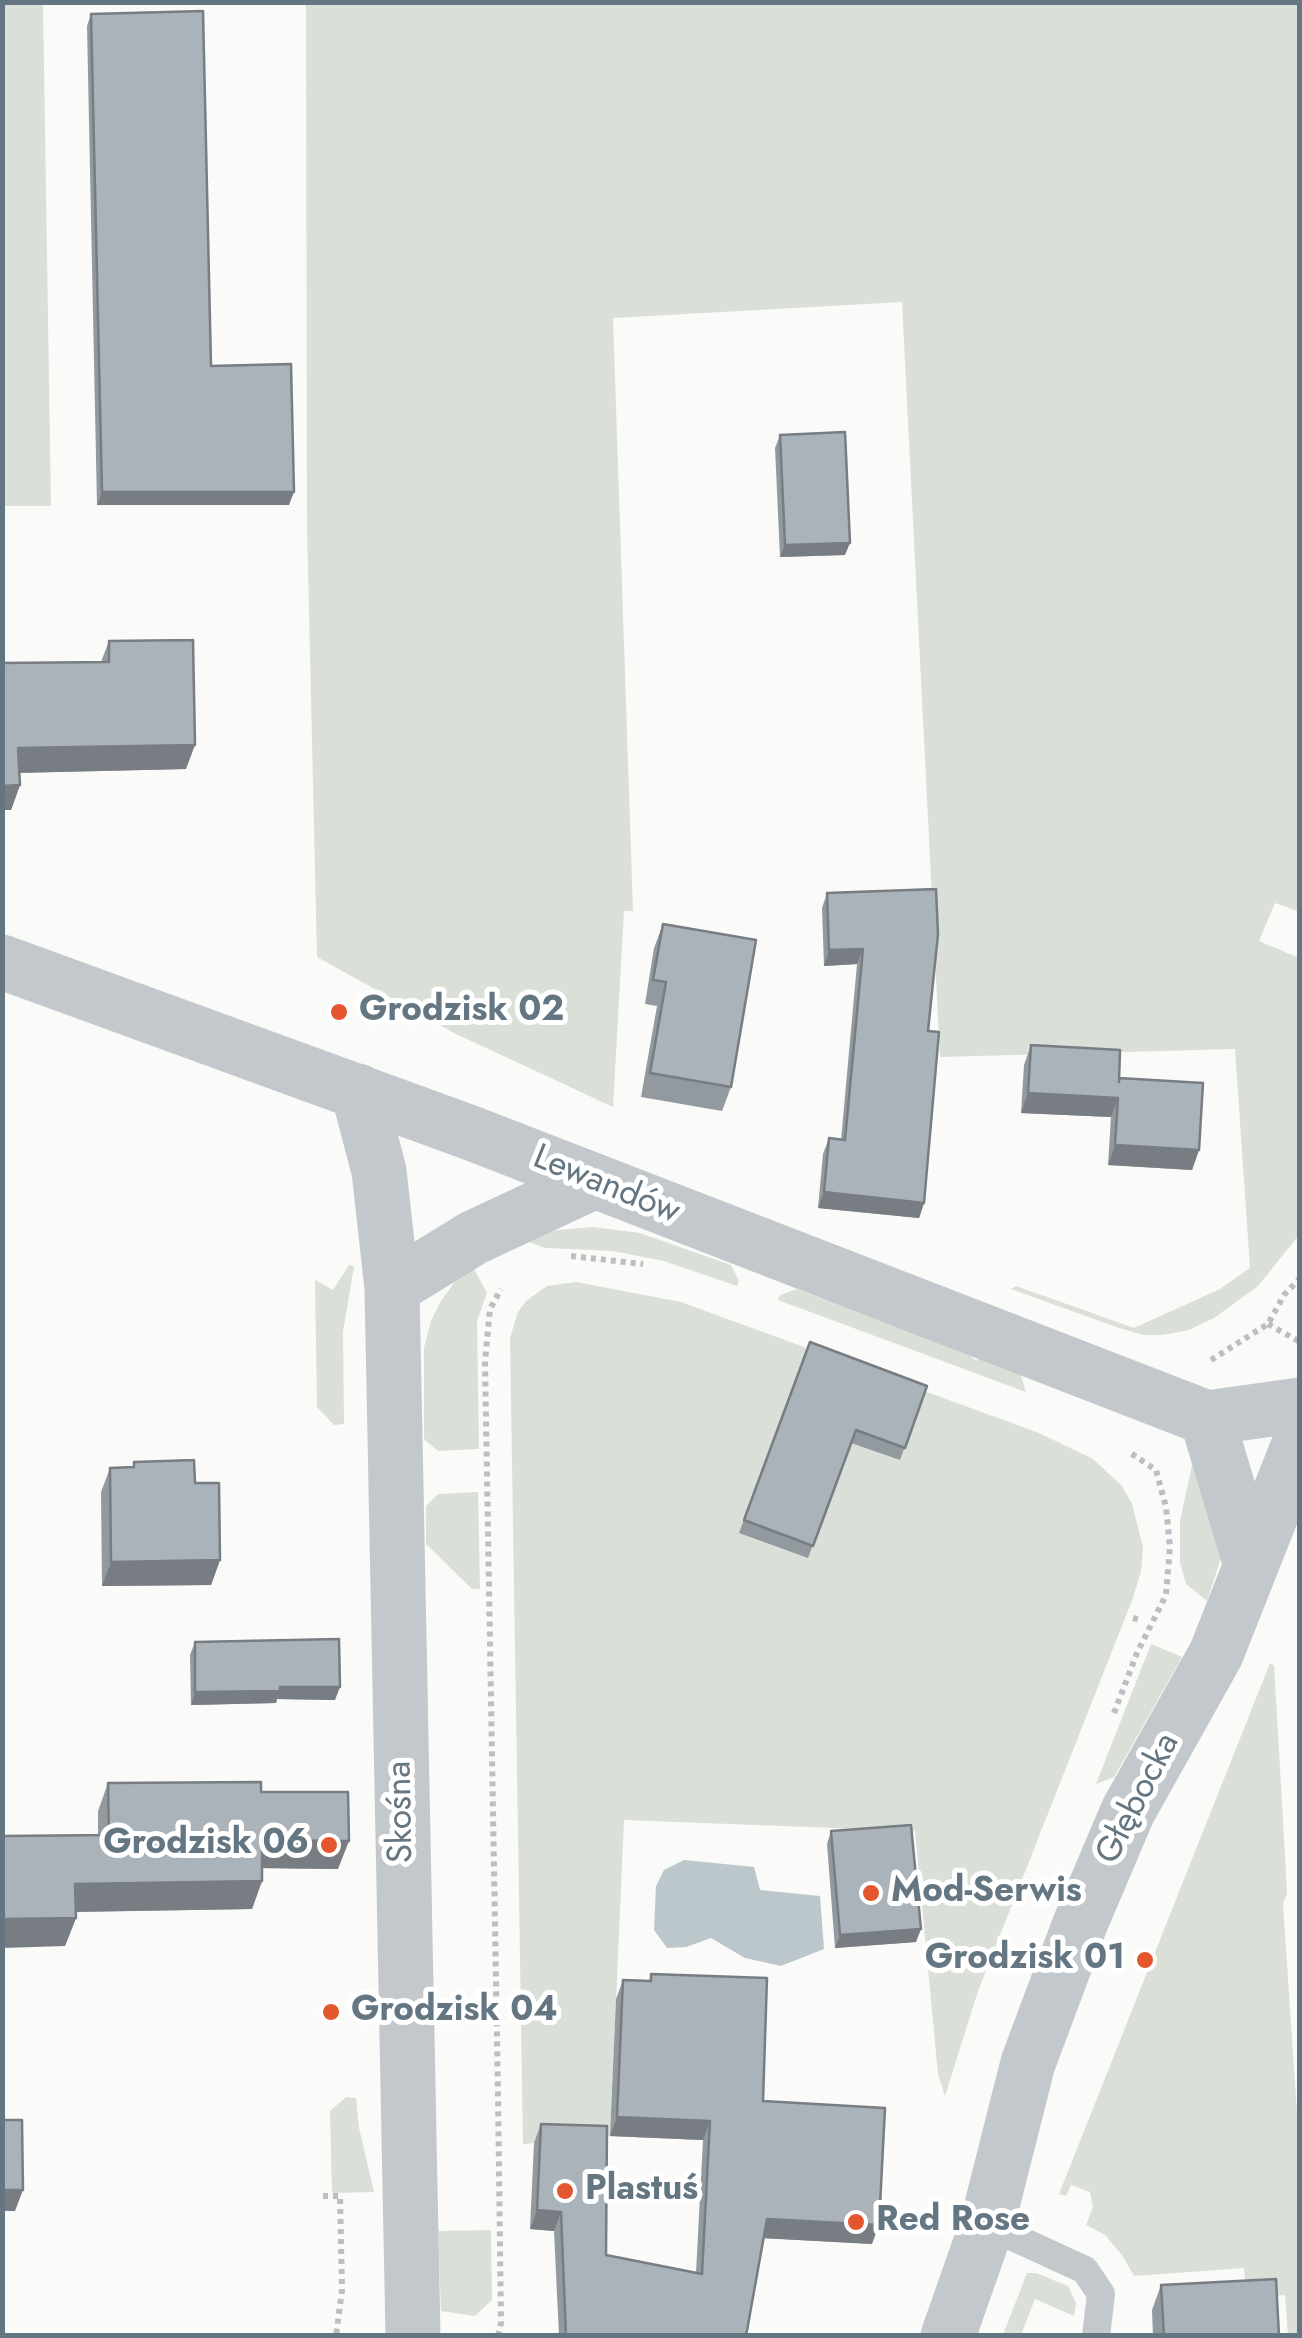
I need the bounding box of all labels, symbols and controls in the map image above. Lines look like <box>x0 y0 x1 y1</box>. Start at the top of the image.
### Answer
place label: Grodzisk 02 <box>359 991 564 1033</box>
marker: Grodzisk 02 <box>328 1001 350 1023</box>
street label: Lewandów <box>526 1138 686 1234</box>
street label: Głębocka <box>1088 1727 1190 1871</box>
street label: Skośna <box>380 1760 424 1864</box>
place label: Grodzisk 06 <box>103 1824 309 1866</box>
marker: Grodzisk 06 <box>318 1834 340 1856</box>
place label: Mod-Serwis <box>891 1872 1082 1914</box>
marker: Mod-Serwis <box>860 1882 882 1904</box>
place label: Grodzisk 01 <box>925 1939 1125 1981</box>
marker: Grodzisk 01 <box>1134 1949 1156 1971</box>
place label: Grodzisk 04 <box>351 1991 558 2033</box>
marker: Grodzisk 04 <box>320 2001 342 2023</box>
place label: Plastuś <box>585 2170 698 2212</box>
marker: Plastuś <box>554 2180 576 2202</box>
place label: Red Rose <box>876 2201 1030 2243</box>
marker: Red Rose <box>845 2211 867 2233</box>

